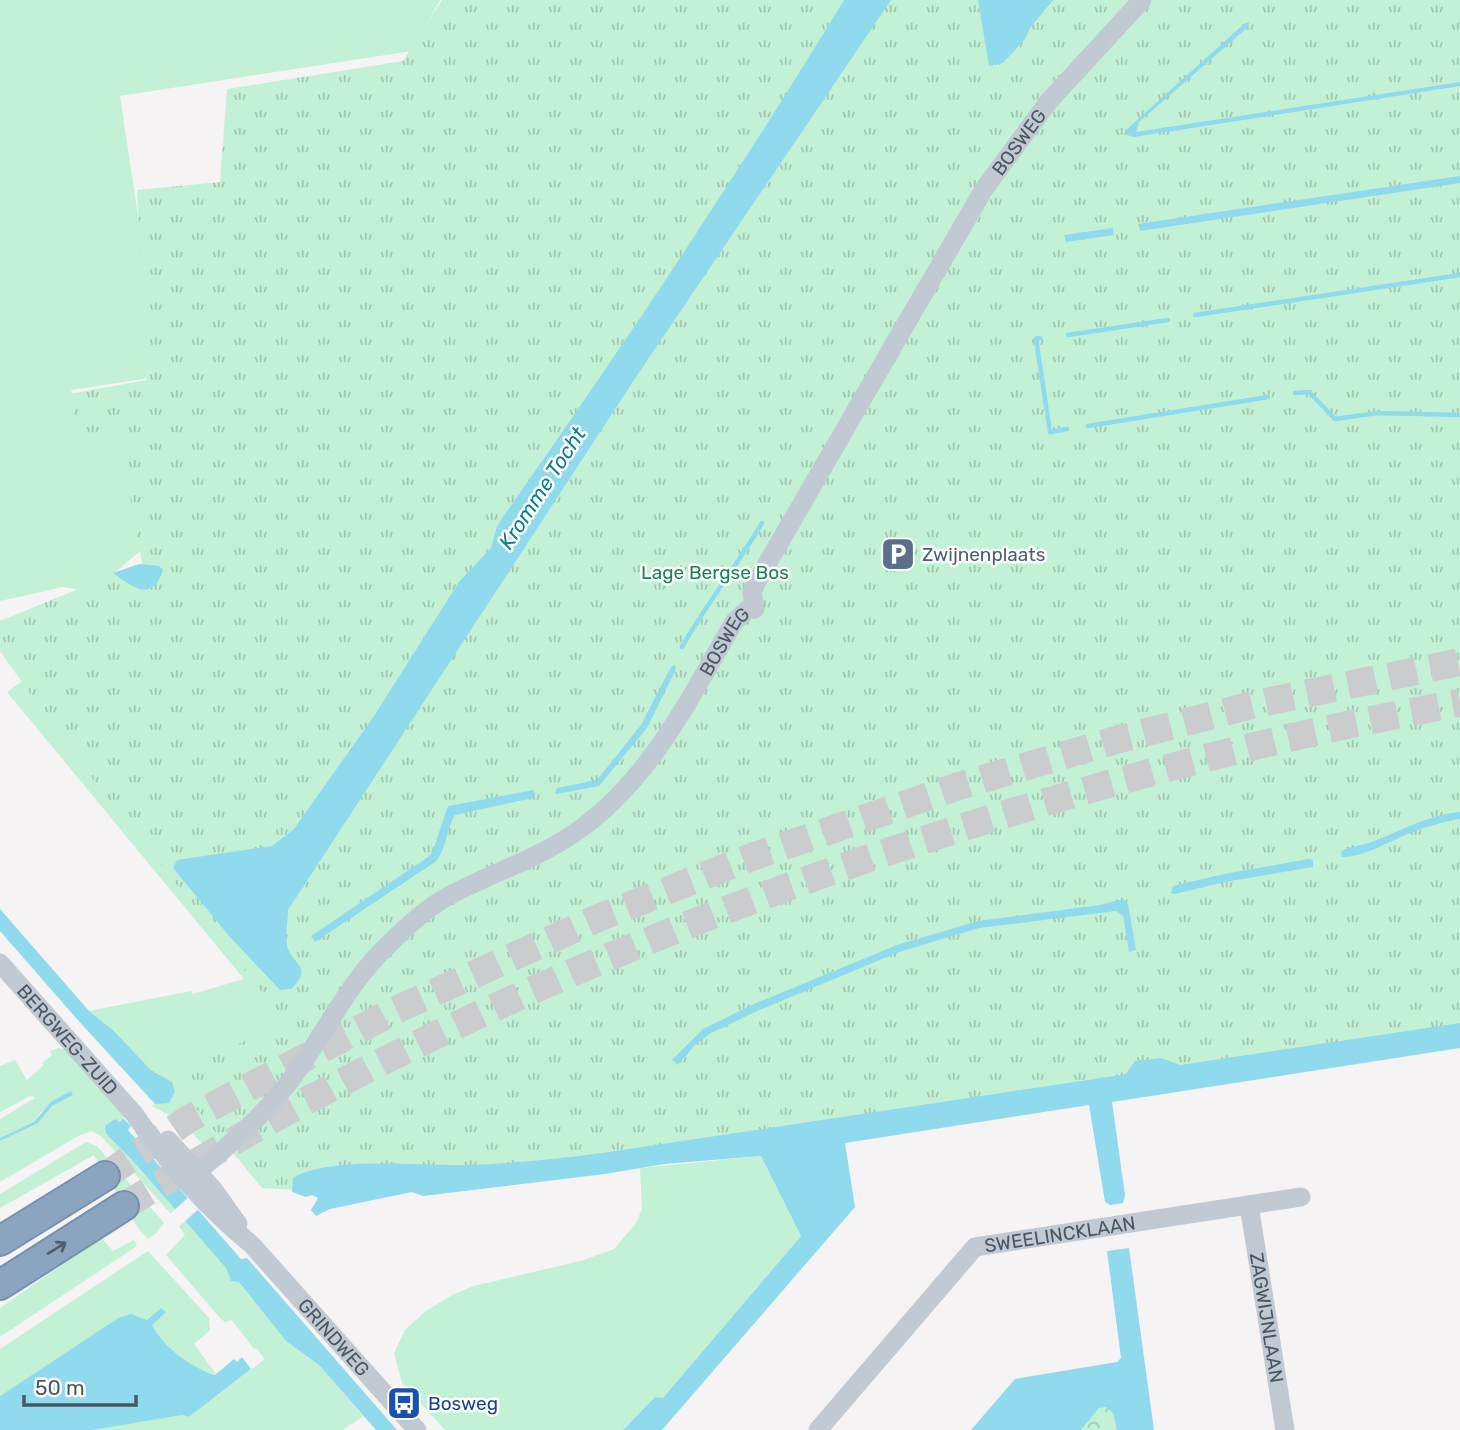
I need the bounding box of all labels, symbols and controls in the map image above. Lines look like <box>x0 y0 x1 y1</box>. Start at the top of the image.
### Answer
street label: BOSWEG <box>987 104 1051 180</box>
water label: Kromme Tocht <box>493 421 591 554</box>
parking icon: Zwijnenplaats <box>879 535 917 573</box>
place label: Zwijnenplaats <box>922 543 1045 566</box>
park label: Lage Bergse Bos <box>641 561 789 584</box>
street label: BOSWEG <box>694 602 754 680</box>
street label: BERGWEG-ZUID <box>13 979 123 1099</box>
street label: SWEELINCKLAAN <box>983 1211 1137 1257</box>
one-way arrow <box>47 1241 67 1255</box>
street label: ZAGWIJNLAAN <box>1245 1251 1289 1384</box>
street label: GRINDWEG <box>293 1293 375 1381</box>
scale bar <box>24 1364 136 1408</box>
text: 50 m <box>35 1375 85 1400</box>
bus stop icon: Bosweg <box>385 1384 423 1422</box>
place label: Bosweg <box>428 1392 498 1415</box>

